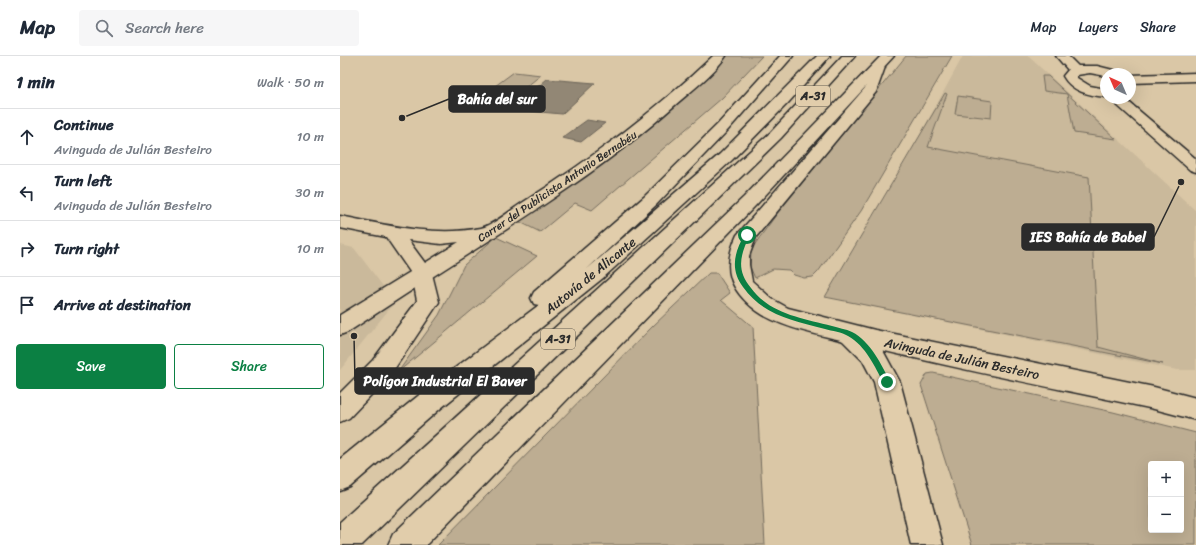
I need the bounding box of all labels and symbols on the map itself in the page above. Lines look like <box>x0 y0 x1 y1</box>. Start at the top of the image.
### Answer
north arrow <box>1100 68 1136 104</box>
callout: Bahía del sur <box>449 86 545 112</box>
road number: A-31 <box>796 86 830 106</box>
text: Bahía del sur <box>457 87 538 112</box>
street label: Carrer del Publicista Antonio Bernabéu <box>474 126 641 247</box>
callout: IES Bahía de Babel <box>1022 224 1154 250</box>
text: IES Bahía de Babel <box>1029 225 1147 250</box>
route start <box>738 226 756 244</box>
street label: Autovía de Alicante <box>539 231 642 320</box>
road number: A-31 <box>541 329 575 349</box>
street label: Avinguda de Julián Besteiro <box>881 331 1042 386</box>
callout: Polígon Industrial El Baver <box>355 368 534 394</box>
text: Polígon Industrial El Baver <box>363 369 528 394</box>
route end <box>878 373 896 391</box>

